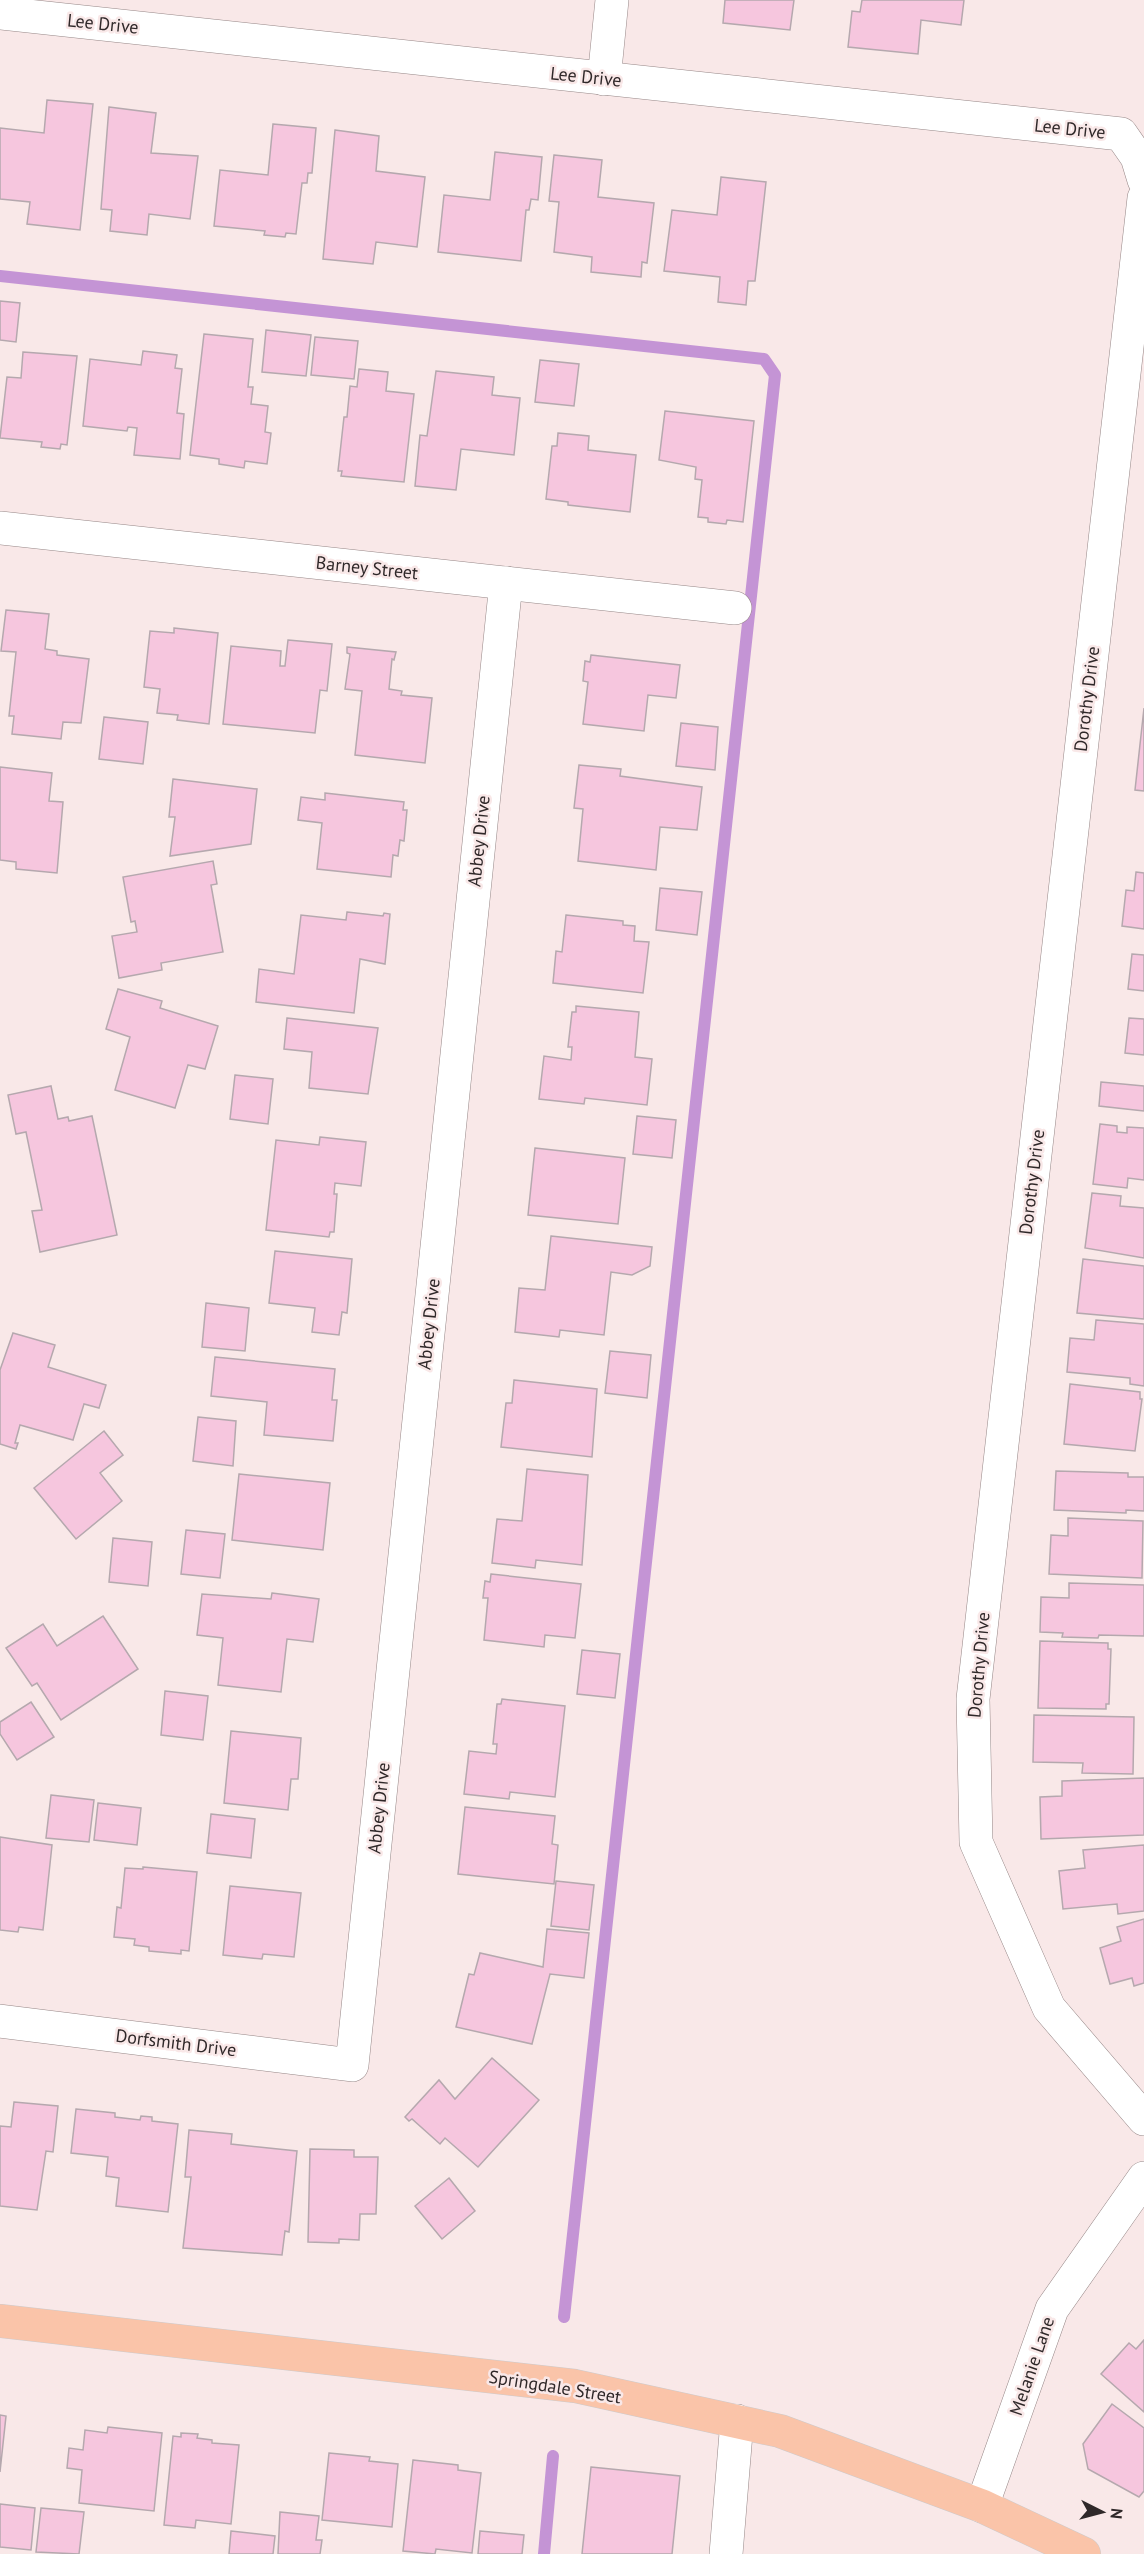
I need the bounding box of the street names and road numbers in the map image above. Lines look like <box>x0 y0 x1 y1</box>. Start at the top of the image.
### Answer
street label: Lee Drive <box>66 8 140 39</box>
street label: Lee Drive <box>549 61 623 92</box>
street label: Lee Drive <box>1033 113 1107 144</box>
street label: Barney Street <box>315 551 419 584</box>
street label: Dorothy Drive <box>1069 645 1104 753</box>
street label: Abbey Drive <box>462 794 495 888</box>
street label: Dorothy Drive <box>1014 1128 1049 1236</box>
street label: Abbey Drive <box>412 1277 445 1371</box>
street label: Dorothy Drive <box>962 1611 995 1719</box>
street label: Abbey Drive <box>362 1761 395 1855</box>
street label: Dorfsmith Drive <box>114 2024 238 2061</box>
street label: Melanie Lane <box>1004 2313 1059 2418</box>
street label: Springdale Street <box>487 2365 623 2408</box>

